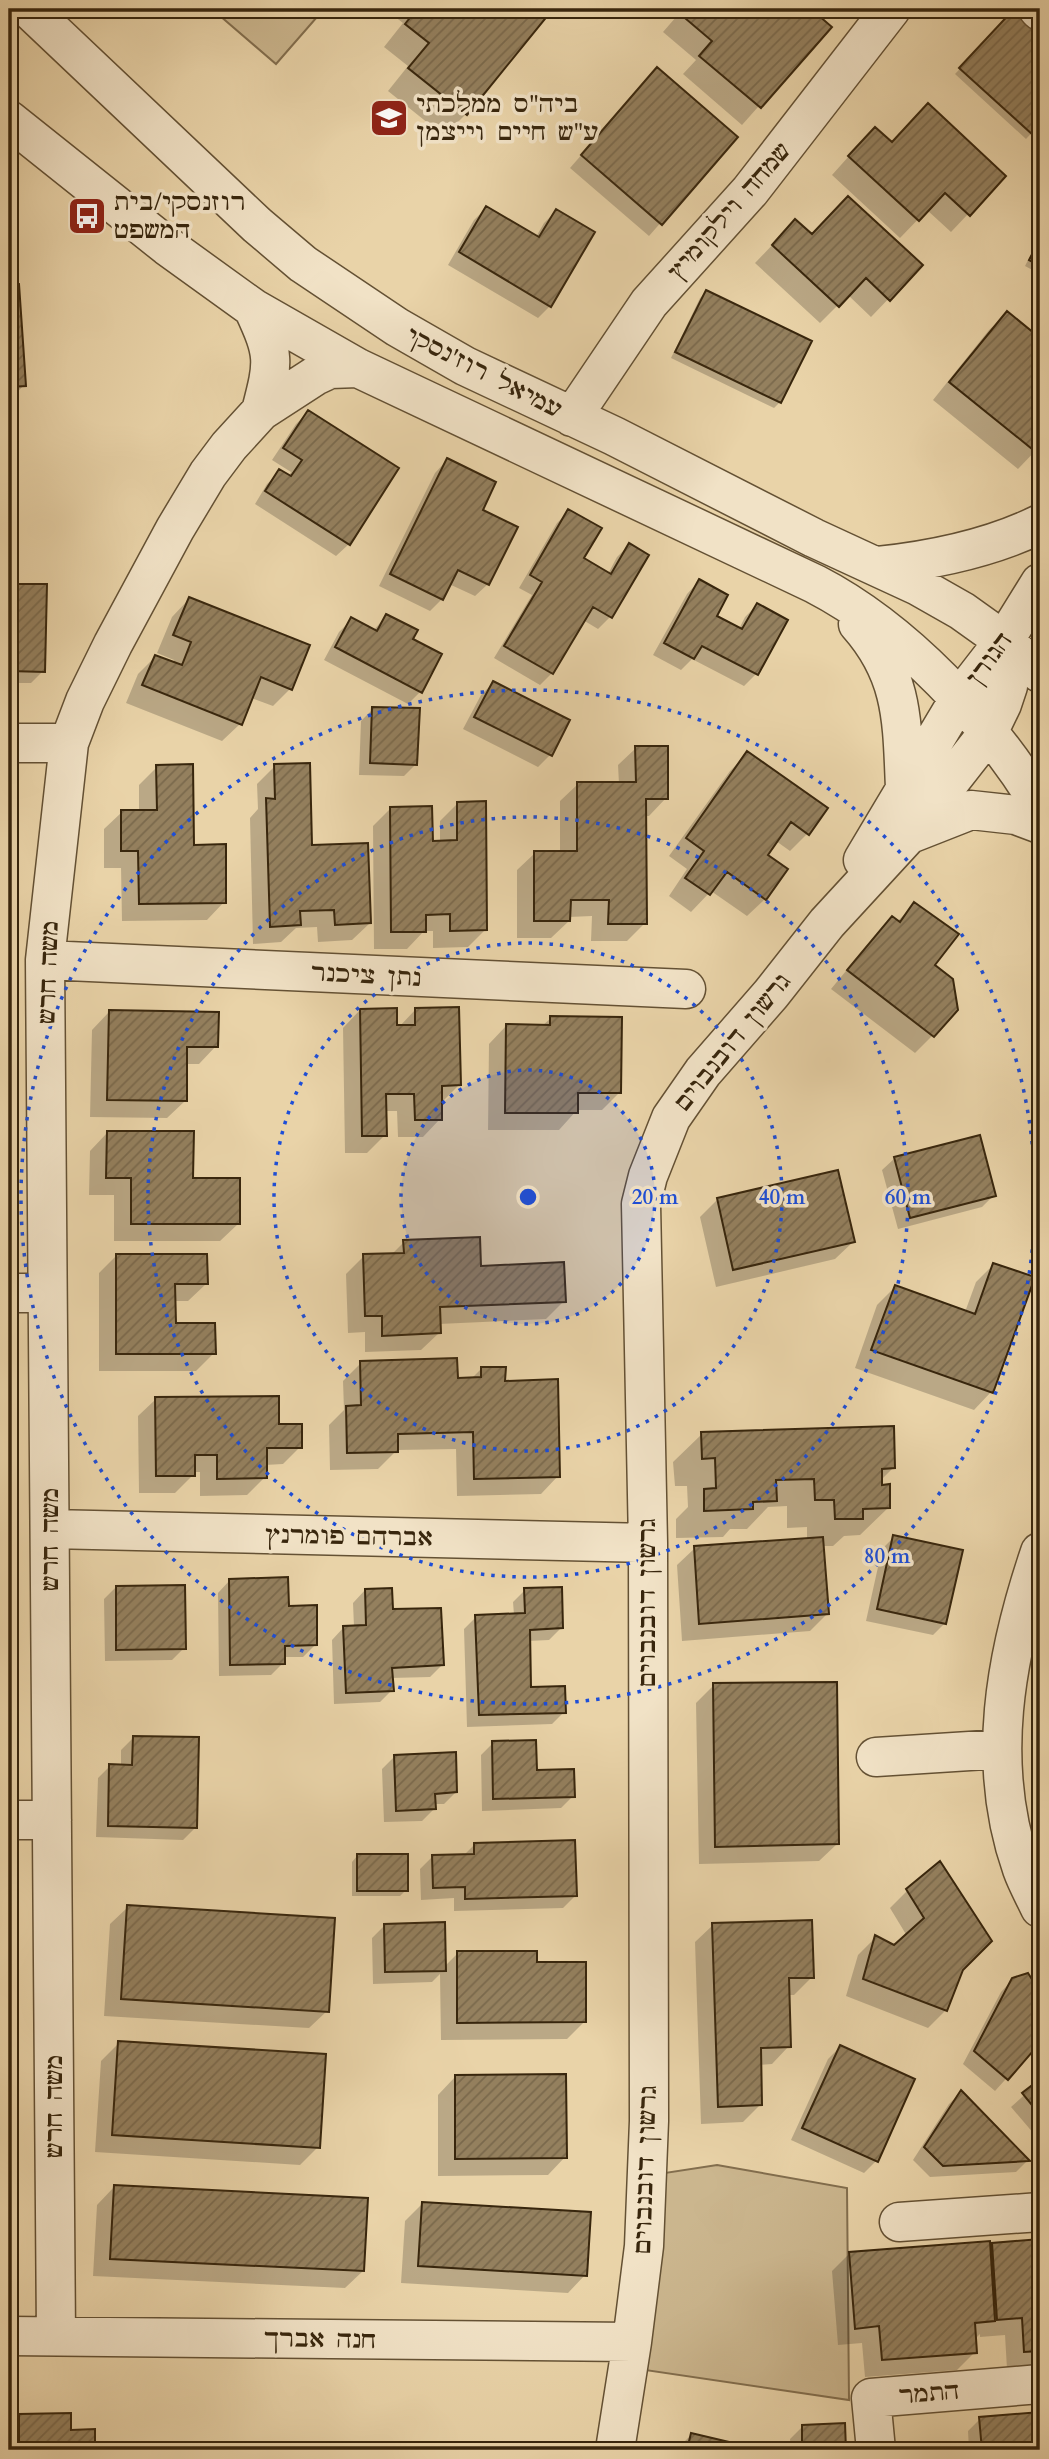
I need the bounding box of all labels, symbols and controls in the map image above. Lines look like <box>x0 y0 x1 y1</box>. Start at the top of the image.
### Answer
place label: ביה"ס ממלכתי ע"ש חיים וייצמן <box>416 88 598 149</box>
school or university icon: ביה"ס ממלכתי ע"ש חיים וייצמן <box>368 97 410 139</box>
street label: שמחה וילקומיץ <box>660 136 798 287</box>
place label: רוזנסקי/בית המשפט <box>114 186 245 247</box>
bus stop icon: רוזנסקי/בית המשפט <box>66 195 108 237</box>
street label: עמיאל רוז'נסקי <box>400 319 568 426</box>
street label: הגורן <box>959 626 1020 693</box>
street label: משה חרש <box>30 920 67 1024</box>
street label: נתן ציכנר <box>310 956 422 995</box>
street label: גרשון דובנבוים <box>666 966 799 1119</box>
text: 20 m <box>632 1183 679 1212</box>
text: 40 m <box>759 1183 806 1212</box>
text: 60 m <box>885 1183 932 1212</box>
centre of rings <box>516 1185 540 1209</box>
street label: משה חרש <box>34 1487 67 1591</box>
street label: גרשון דובנבוים <box>631 1518 664 1688</box>
street label: אברהם פומרנץ <box>265 1519 433 1554</box>
text: 80 m <box>864 1542 911 1571</box>
street label: משה חרש <box>38 2054 71 2158</box>
street label: גרשון דובנבוים <box>626 2084 665 2256</box>
street label: חנה אברך <box>263 2322 377 2357</box>
street label: התמר <box>897 2374 961 2413</box>

